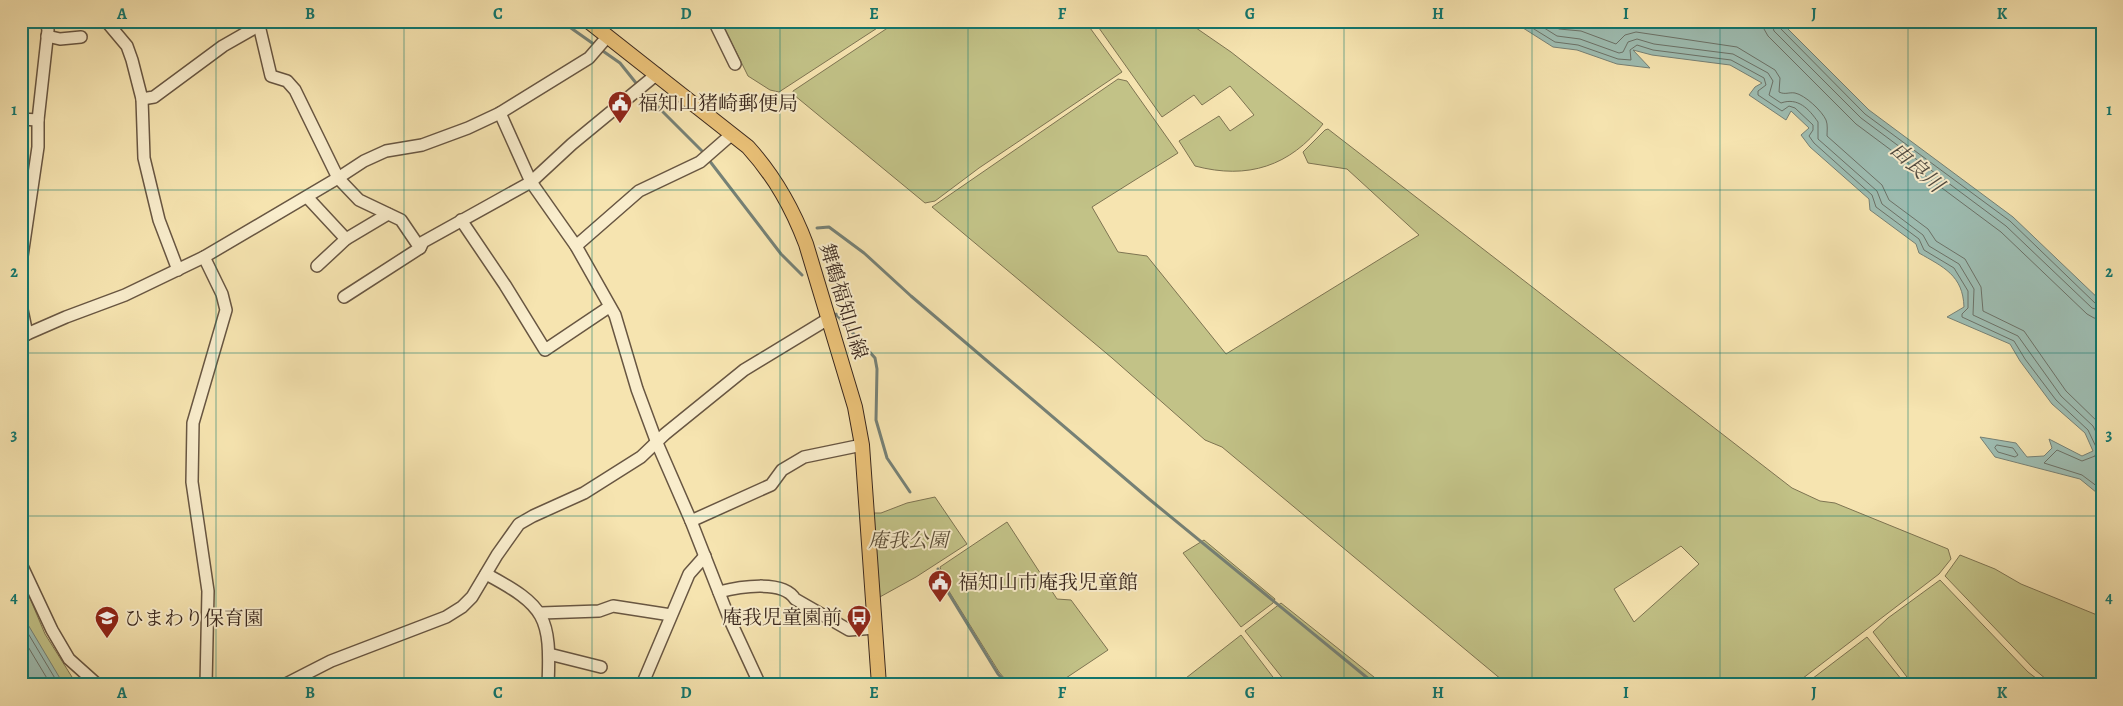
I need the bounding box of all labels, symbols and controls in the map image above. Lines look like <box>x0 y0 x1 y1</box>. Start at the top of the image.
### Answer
text: A <box>116 3 128 25</box>
text: B <box>305 3 315 25</box>
text: C <box>493 3 503 25</box>
text: D <box>680 3 692 25</box>
text: E <box>869 3 879 25</box>
text: F <box>1058 3 1067 25</box>
text: G <box>1245 3 1255 25</box>
text: H <box>1432 3 1444 25</box>
text: I <box>1623 3 1629 25</box>
text: J <box>1811 3 1817 25</box>
text: K <box>1997 3 2008 25</box>
public building icon: 福知山猪崎郵便局 <box>607 90 633 124</box>
place label: 福知山猪崎郵便局 <box>638 90 798 117</box>
text: 1 <box>11 99 17 121</box>
text: 1 <box>2106 99 2112 121</box>
water label: 由良川 <box>1884 136 1951 200</box>
street label: 舞鶴福知山線 <box>813 240 874 362</box>
text: 2 <box>10 261 18 283</box>
text: 2 <box>2105 261 2113 283</box>
text: 3 <box>11 424 18 446</box>
text: 3 <box>2106 424 2113 446</box>
park label: 庵我公園 <box>868 527 951 554</box>
public building icon: 福知山市庵我児童館 <box>927 569 953 603</box>
place label: 福知山市庵我児童館 <box>958 569 1138 596</box>
text: 4 <box>10 587 18 609</box>
text: 4 <box>2105 587 2113 609</box>
place label: 庵我児童園前 <box>722 604 842 631</box>
bus stop icon: 庵我児童園前 <box>846 604 872 638</box>
school or university icon: ひまわり保育園 <box>94 605 120 639</box>
place label: ひまわり保育園 <box>124 605 264 632</box>
text: A <box>116 682 128 704</box>
text: B <box>305 682 315 704</box>
text: C <box>493 682 503 704</box>
text: D <box>680 682 692 704</box>
text: E <box>869 682 879 704</box>
text: F <box>1058 682 1067 704</box>
text: G <box>1245 682 1255 704</box>
text: H <box>1432 682 1444 704</box>
text: I <box>1623 682 1629 704</box>
text: J <box>1811 682 1817 704</box>
text: K <box>1997 682 2008 704</box>

